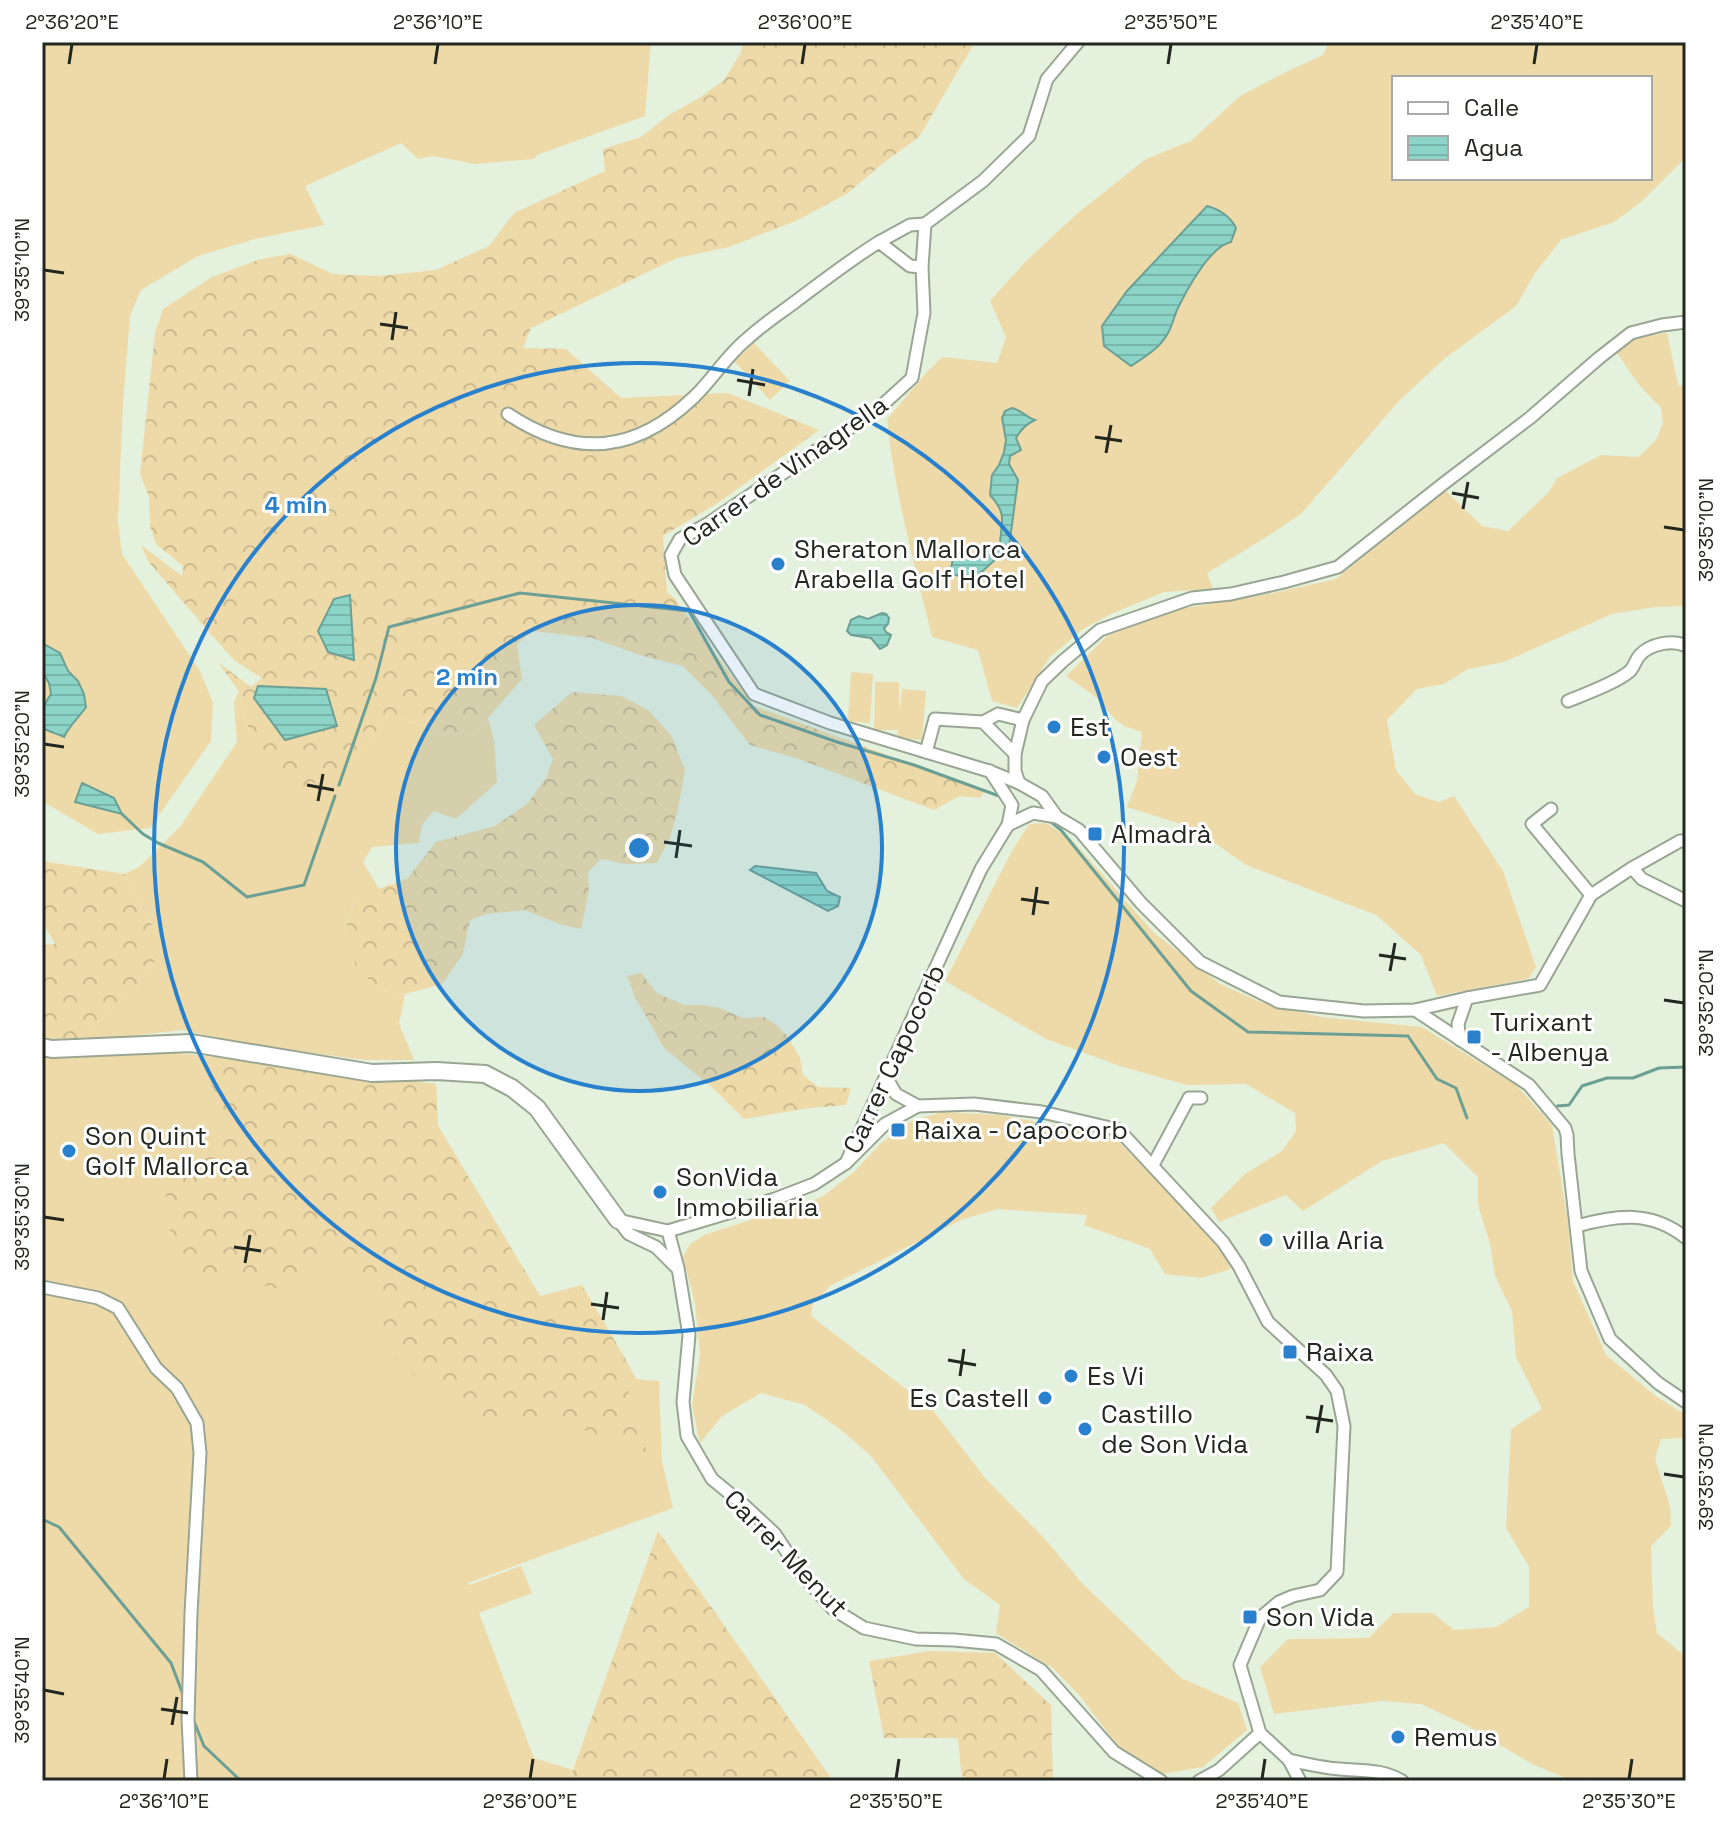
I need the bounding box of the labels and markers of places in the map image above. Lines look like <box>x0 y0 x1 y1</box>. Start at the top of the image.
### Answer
place label: Sheraton Mallorca Arabella Golf Hotel <box>794 532 1025 596</box>
marker: Sheraton Mallorca Arabella Golf Hotel <box>769 555 787 573</box>
place label: Est <box>1070 710 1110 744</box>
marker: Est <box>1045 718 1063 736</box>
place label: Oest <box>1120 740 1178 774</box>
marker: Oest <box>1095 748 1113 766</box>
place label: Almadrà <box>1111 817 1212 851</box>
marker: Almadrà <box>1086 825 1104 843</box>
centre of rings <box>625 834 653 862</box>
place label: Turixant - Albenya <box>1490 1005 1609 1069</box>
marker: Turixant - Albenya <box>1465 1028 1483 1046</box>
place label: Raixa - Capocorb <box>914 1113 1128 1147</box>
place label: Son Quint Golf Mallorca <box>85 1119 249 1183</box>
marker: Raixa - Capocorb <box>889 1121 907 1139</box>
marker: Son Quint Golf Mallorca <box>60 1142 78 1160</box>
place label: SonVida Inmobiliaria <box>676 1160 819 1224</box>
marker: SonVida Inmobiliaria <box>651 1183 669 1201</box>
place label: villa Aria <box>1282 1223 1384 1257</box>
marker: villa Aria <box>1257 1231 1275 1249</box>
place label: Raixa <box>1306 1335 1374 1369</box>
marker: Raixa <box>1281 1343 1299 1361</box>
place label: Es Vi <box>1087 1359 1144 1393</box>
marker: Es Vi <box>1062 1367 1080 1385</box>
place label: Es Castell <box>909 1381 1029 1415</box>
marker: Es Castell <box>1036 1389 1054 1407</box>
place label: Castillo de Son Vida <box>1101 1397 1248 1461</box>
marker: Castillo de Son Vida <box>1076 1420 1094 1438</box>
place label: Son Vida <box>1266 1600 1374 1634</box>
marker: Son Vida <box>1241 1608 1259 1626</box>
place label: Remus <box>1414 1720 1498 1754</box>
marker: Remus <box>1389 1728 1407 1746</box>

